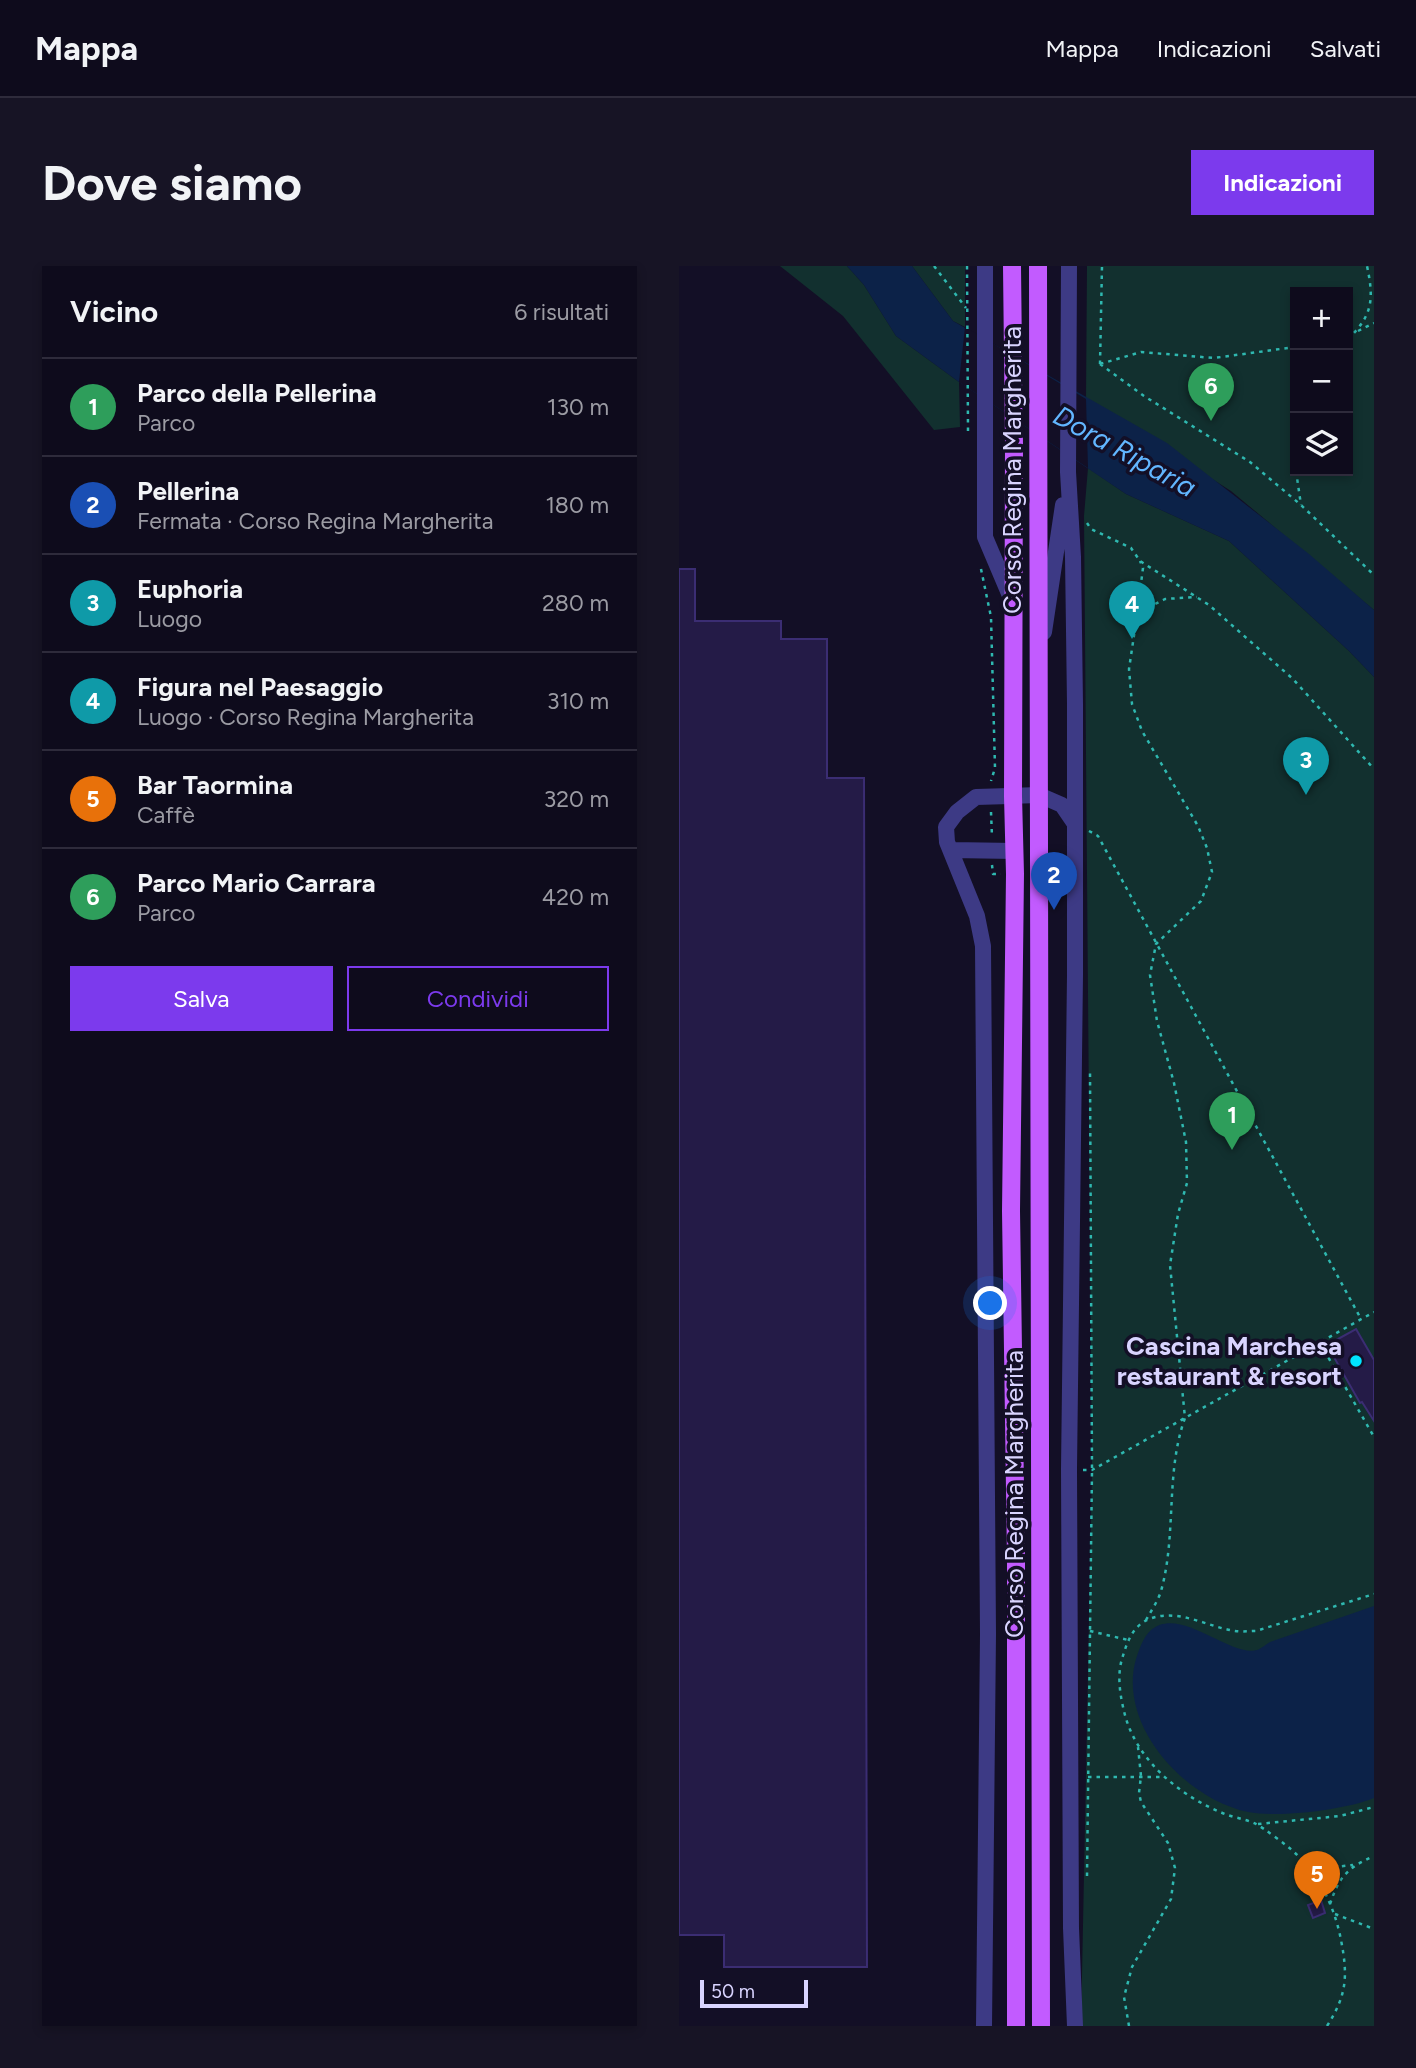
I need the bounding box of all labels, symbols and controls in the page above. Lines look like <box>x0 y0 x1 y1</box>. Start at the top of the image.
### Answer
text: Mappa <box>35 29 138 68</box>
text: Mappa <box>1046 34 1119 63</box>
text: Indicazioni <box>1157 34 1272 63</box>
text: Salvati <box>1310 34 1381 63</box>
button: Indicazioni <box>1191 150 1374 215</box>
text: Dove siamo <box>42 153 302 212</box>
map controls <box>1290 287 1353 476</box>
button: + <box>1290 287 1353 350</box>
text: Vicino <box>70 293 158 330</box>
text: 6 risultati <box>514 298 609 326</box>
street label: Corso Regina Margherita <box>996 326 1028 614</box>
button: − <box>1290 350 1353 413</box>
pin: 6 <box>1188 363 1234 421</box>
text: Parco della Pellerina <box>137 377 377 409</box>
text: 1 <box>88 393 98 421</box>
text: 130 m <box>547 393 609 421</box>
water label: Dora Riparia <box>1048 398 1202 504</box>
text: Parco <box>137 409 195 437</box>
button: layers <box>1290 413 1353 476</box>
text: Pellerina <box>137 475 239 507</box>
text: 2 <box>86 491 100 519</box>
text: 180 m <box>545 491 609 519</box>
text: Fermata · Corso Regina Margherita <box>137 507 493 535</box>
text: Euphoria <box>137 573 243 605</box>
pin: 4 <box>1109 581 1155 639</box>
text: 3 <box>87 589 99 617</box>
text: 280 m <box>542 589 609 617</box>
text: Luogo <box>137 605 202 633</box>
text: Figura nel Paesaggio <box>137 671 383 703</box>
text: 4 <box>86 687 100 715</box>
text: 310 m <box>547 687 609 715</box>
text: Luogo · Corso Regina Margherita <box>137 703 474 731</box>
pin: 3 <box>1283 737 1329 795</box>
text: Bar Taormina <box>137 769 293 801</box>
text: 5 <box>86 785 100 813</box>
text: 320 m <box>544 785 609 813</box>
text: Caffè <box>137 801 195 829</box>
pin: 2 <box>1031 852 1077 910</box>
text: Parco Mario Carrara <box>137 867 376 899</box>
text: 6 <box>86 883 100 911</box>
text: 420 m <box>542 883 609 911</box>
text: Parco <box>137 899 195 927</box>
button: Salva <box>70 966 333 1031</box>
button: Condividi <box>347 966 609 1031</box>
pin: 1 <box>1209 1092 1255 1150</box>
your location <box>973 1286 1007 1320</box>
place label: Cascina Marchesa restaurant & resort <box>1117 1330 1342 1392</box>
street label: Corso Regina Margherita <box>998 1350 1030 1638</box>
marker: Cascina Marchesa restaurant & resort <box>1348 1353 1364 1369</box>
pin: 5 <box>1294 1851 1340 1909</box>
scale bar <box>700 1977 809 2009</box>
text: 50 m <box>711 1980 755 2003</box>

